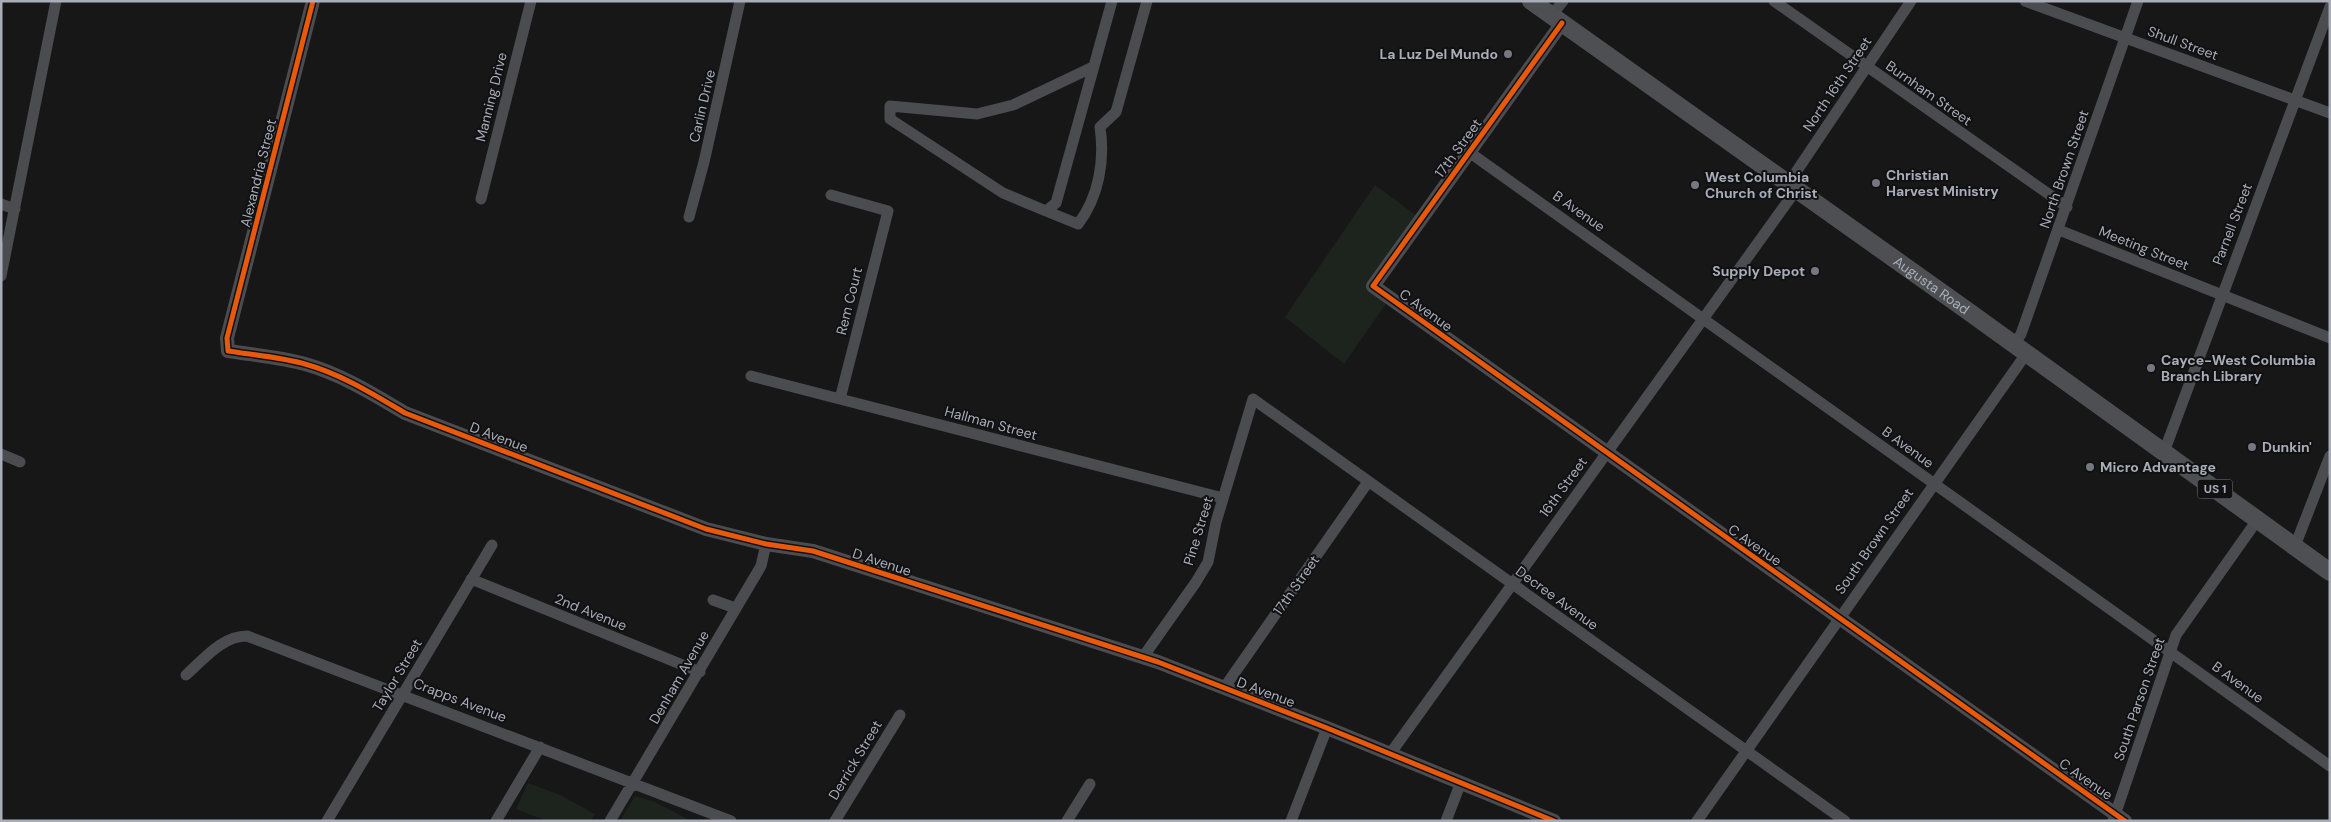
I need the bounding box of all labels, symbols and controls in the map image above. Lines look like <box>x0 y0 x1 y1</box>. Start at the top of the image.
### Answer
street label: Shull Street <box>2145 22 2221 64</box>
street label: North 16th Street <box>1799 33 1875 135</box>
place label: La Luz Del Mundo <box>1379 45 1498 63</box>
marker: La Luz Del Mundo <box>1502 48 1514 60</box>
street label: Manning Drive <box>471 50 511 144</box>
street label: Burnham Street <box>1882 57 1976 129</box>
street label: Carlin Drive <box>685 68 719 144</box>
street label: North Brown Street <box>2035 107 2093 231</box>
street label: 17th Street <box>1430 115 1486 181</box>
street label: Alexandria Street <box>236 117 280 229</box>
place label: Christian Harvest Ministry <box>1886 166 1999 200</box>
place label: West Columbia Church of Christ <box>1705 168 1818 202</box>
marker: Christian Harvest Ministry <box>1870 177 1882 189</box>
marker: West Columbia Church of Christ <box>1689 179 1701 191</box>
street label: Parnell Street <box>2208 181 2256 267</box>
street label: B Avenue <box>1549 186 1609 236</box>
street label: Meeting Street <box>2096 222 2192 274</box>
street label: Augusta Road <box>1890 252 1973 318</box>
place label: Supply Depot <box>1712 262 1805 280</box>
street label: Rem Court <box>832 265 866 337</box>
marker: Supply Depot <box>1809 265 1821 277</box>
street label: C Avenue <box>1396 285 1456 335</box>
place label: Cayce-West Columbia Branch Library <box>2161 351 2316 385</box>
marker: Cayce-West Columbia Branch Library <box>2145 362 2157 374</box>
street label: Hallman Street <box>943 402 1039 444</box>
street label: D Avenue <box>467 418 531 456</box>
street label: B Avenue <box>1879 422 1937 472</box>
place label: Dunkin' <box>2262 438 2312 456</box>
marker: Dunkin' <box>2246 441 2258 453</box>
street label: 16th Street <box>1535 453 1591 521</box>
place label: Micro Advantage <box>2100 458 2216 476</box>
marker: Micro Advantage <box>2084 461 2096 473</box>
road number: US 1 <box>2198 479 2232 498</box>
street label: South Brown Street <box>1831 485 1917 597</box>
street label: Pine Street <box>1179 494 1217 568</box>
street label: C Avenue <box>1725 520 1785 570</box>
street label: D Avenue <box>850 544 914 580</box>
street label: 17th Street <box>1269 552 1323 618</box>
street label: Decree Avenue <box>1512 562 1602 634</box>
street label: 2nd Avenue <box>552 589 630 635</box>
street label: Denham Avenue <box>645 627 713 727</box>
street label: Taylor Street <box>368 635 426 715</box>
street label: South Parson Street <box>2109 635 2169 763</box>
street label: B Avenue <box>2209 657 2267 707</box>
street label: D Avenue <box>1234 673 1298 711</box>
street label: Crapps Avenue <box>411 674 509 726</box>
street label: Derrick Street <box>824 717 886 803</box>
street label: C Avenue <box>2056 754 2116 804</box>

